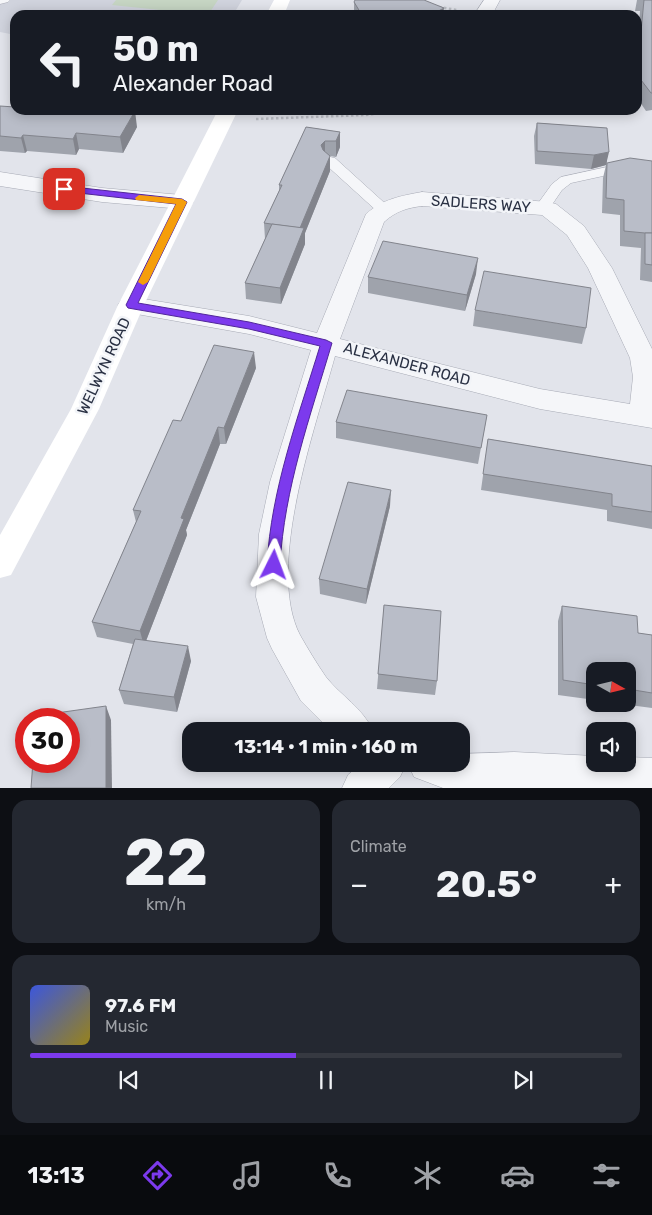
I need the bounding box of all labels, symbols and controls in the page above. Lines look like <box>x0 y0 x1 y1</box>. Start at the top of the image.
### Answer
text: 50 m <box>113 28 199 70</box>
icon: left <box>30 30 95 95</box>
text: Alexander Road <box>113 70 273 97</box>
pin <box>43 168 85 210</box>
icon: arrive <box>50 175 78 203</box>
street label: SADLERS WAY <box>431 192 532 216</box>
street label: WELWYN ROAD <box>74 315 134 417</box>
street label: ALEXANDER ROAD <box>342 338 472 390</box>
position arrow <box>247 538 299 590</box>
north arrow <box>586 662 636 712</box>
map controls <box>586 662 636 772</box>
speed limit sign: 30 <box>15 708 80 773</box>
button: sound <box>586 722 636 772</box>
text: 13:14 · 1 min · 160 m <box>234 735 418 758</box>
text: 22 <box>124 824 208 901</box>
text: Climate <box>350 837 407 856</box>
text: 20.5° <box>436 861 537 907</box>
text: − <box>350 868 368 901</box>
text: + <box>605 868 622 901</box>
text: km/h <box>146 895 186 914</box>
text: 97.6 FM <box>105 994 176 1017</box>
text: Music <box>105 1017 148 1036</box>
icon: previous <box>115 1066 143 1094</box>
icon: pause <box>312 1066 340 1094</box>
icon: next <box>509 1066 537 1094</box>
icon: directions <box>140 1158 175 1193</box>
icon: music <box>230 1158 265 1193</box>
icon: phone <box>320 1158 355 1193</box>
icon: climate <box>410 1158 445 1193</box>
icon: car <box>500 1158 535 1193</box>
icon: filters <box>589 1158 624 1193</box>
text: 13:13 <box>27 1162 85 1189</box>

